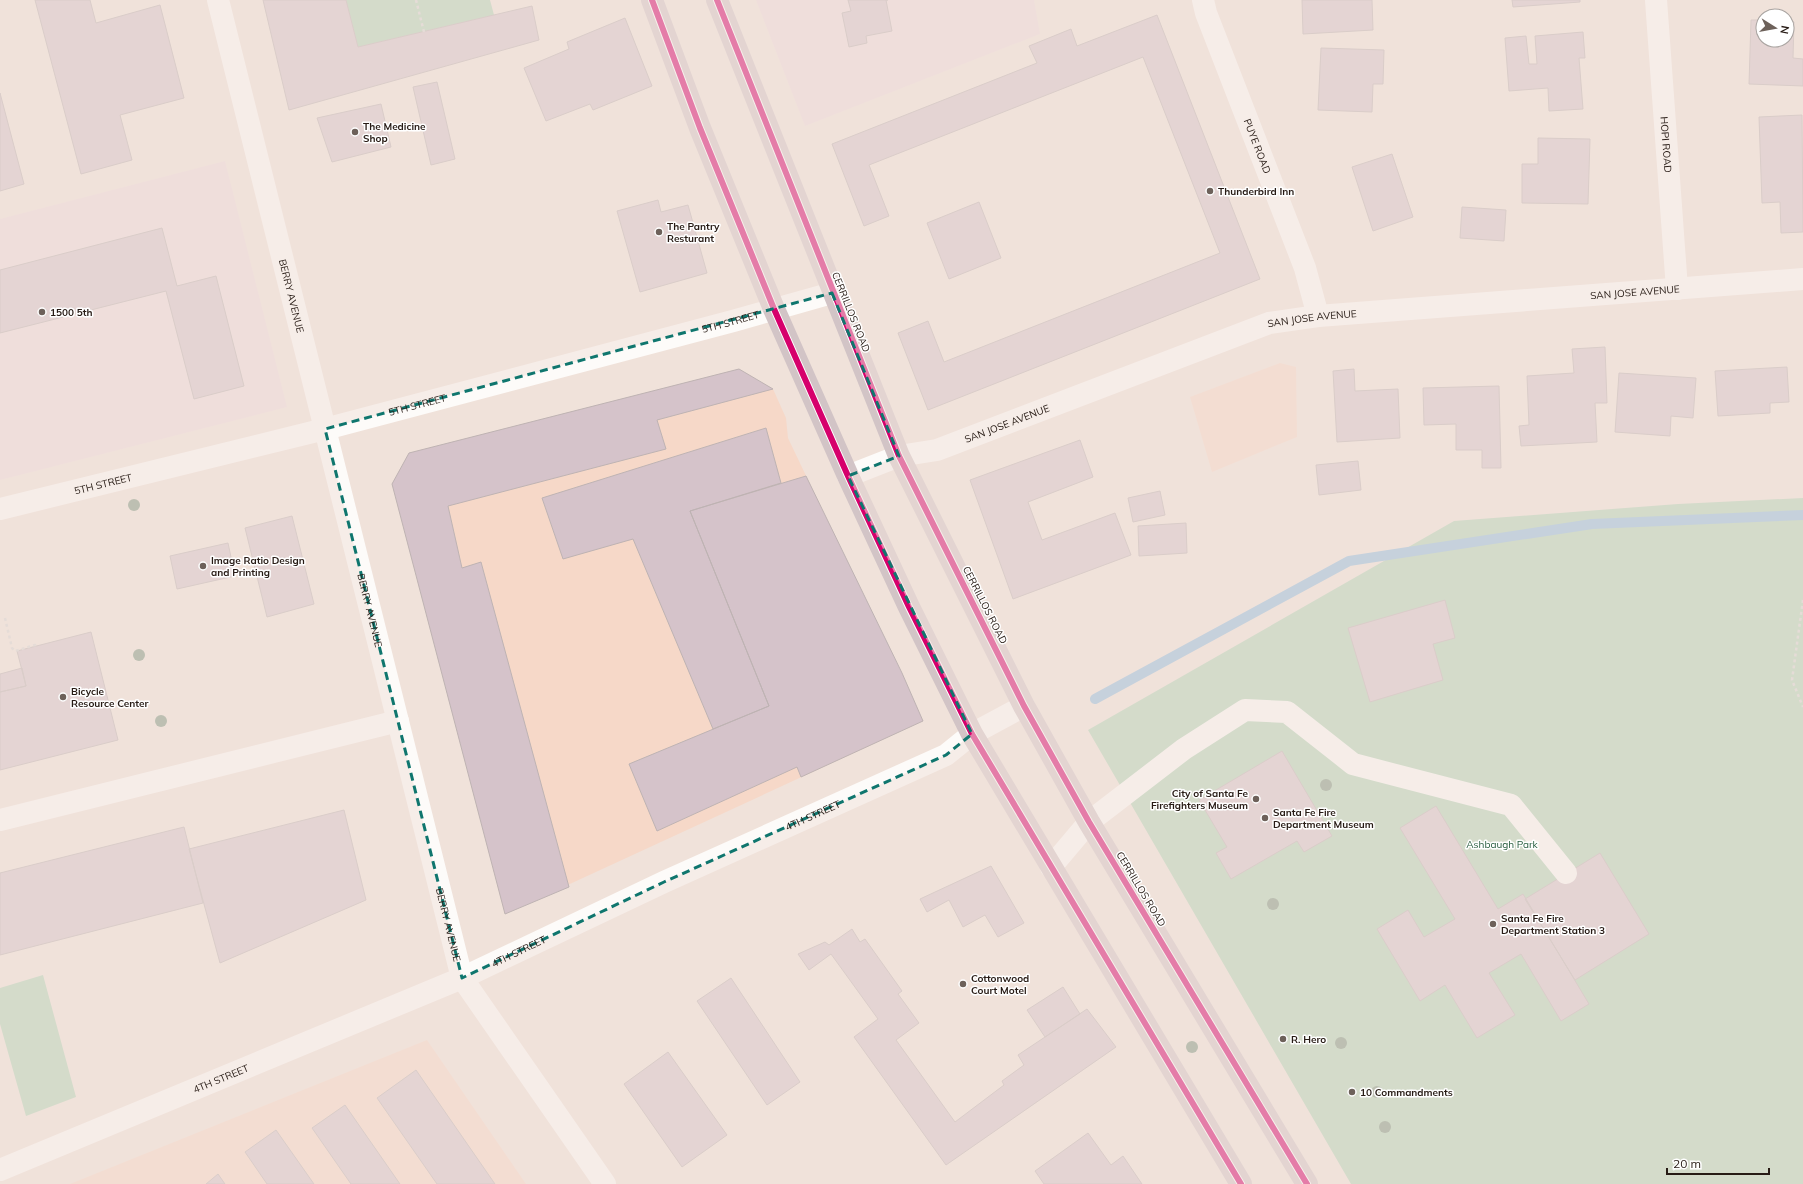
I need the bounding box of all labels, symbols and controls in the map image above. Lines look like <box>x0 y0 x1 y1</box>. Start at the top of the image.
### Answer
north arrow <box>1755 8 1795 48</box>
text: N <box>1777 24 1792 35</box>
street label: HOPI ROAD <box>1658 116 1675 173</box>
street label: PUYE ROAD <box>1241 117 1274 175</box>
place label: The Medicine Shop <box>363 120 426 145</box>
marker: The Medicine Shop <box>350 127 360 137</box>
place label: Thunderbird Inn <box>1218 185 1294 198</box>
marker: Thunderbird Inn <box>1205 186 1215 196</box>
place label: The Pantry Resturant <box>667 220 720 245</box>
marker: The Pantry Resturant <box>654 227 664 237</box>
street label: BERRY AVENUE <box>276 258 307 334</box>
street label: CERRILLOS ROAD <box>829 270 873 354</box>
street label: SAN JOSE AVENUE <box>1590 282 1680 302</box>
place label: 1500 5th <box>50 306 93 319</box>
marker: 1500 5th <box>37 307 47 317</box>
street label: 5TH STREET <box>700 307 761 336</box>
street label: SAN JOSE AVENUE <box>1266 307 1357 330</box>
street label: 5TH STREET <box>387 391 447 418</box>
street label: SAN JOSE AVENUE <box>963 401 1051 445</box>
street label: 5TH STREET <box>73 470 133 497</box>
place label: Image Ratio Design and Printing <box>211 554 305 579</box>
marker: Image Ratio Design and Printing <box>198 561 208 571</box>
street label: CERRILLOS ROAD <box>960 564 1010 646</box>
street label: BERRY AVENUE <box>355 572 386 649</box>
place label: Bicycle Resource Center <box>71 685 148 710</box>
marker: Bicycle Resource Center <box>58 692 68 702</box>
place label: City of Santa Fe Firefighters Museum <box>1151 787 1249 812</box>
marker: City of Santa Fe Firefighters Museum <box>1251 794 1261 804</box>
street label: 4TH STREET <box>783 797 842 833</box>
place label: Santa Fe Fire Department Museum <box>1273 806 1374 831</box>
marker: Santa Fe Fire Department Museum <box>1260 813 1270 823</box>
park label: Ashbaugh Park <box>1466 838 1539 851</box>
street label: CERRILLOS ROAD <box>1113 849 1169 929</box>
street label: BERRY AVENUE <box>433 886 464 963</box>
place label: Santa Fe Fire Department Station 3 <box>1501 912 1605 937</box>
marker: Santa Fe Fire Department Station 3 <box>1488 919 1498 929</box>
street label: 4TH STREET <box>489 933 548 970</box>
place label: Cottonwood Court Motel <box>971 972 1029 997</box>
marker: Cottonwood Court Motel <box>958 979 968 989</box>
place label: R. Hero <box>1291 1033 1326 1046</box>
marker: R. Hero <box>1278 1034 1288 1044</box>
street label: 4TH STREET <box>191 1061 250 1096</box>
place label: 10 Commandments <box>1360 1086 1453 1099</box>
marker: 10 Commandments <box>1347 1087 1357 1097</box>
scale bar <box>1667 1150 1769 1176</box>
text: 20 m <box>1673 1156 1701 1171</box>

